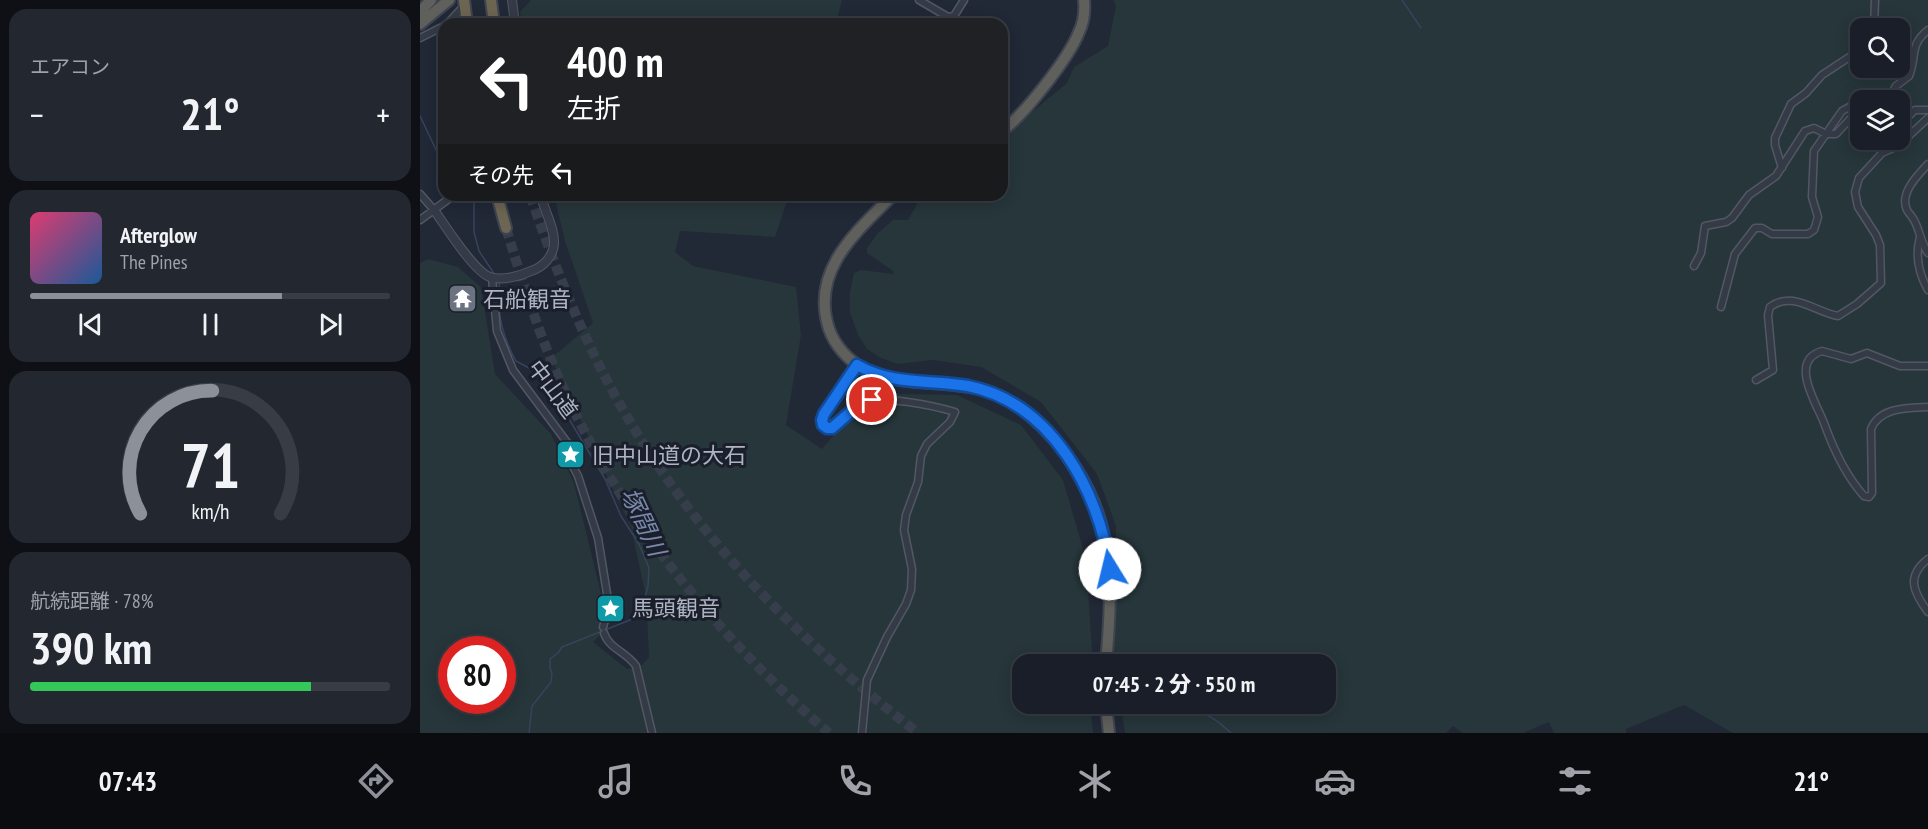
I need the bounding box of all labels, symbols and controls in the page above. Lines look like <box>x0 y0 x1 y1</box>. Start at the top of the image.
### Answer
map controls <box>1850 18 1910 150</box>
button: search <box>1850 18 1910 78</box>
text: 400 m <box>567 34 664 89</box>
icon: left <box>468 42 546 120</box>
text: エアコン <box>30 54 110 80</box>
text: 21° <box>180 84 240 142</box>
button: layers <box>1850 90 1910 150</box>
text: 左折 <box>567 91 621 125</box>
text: − <box>30 93 44 136</box>
text: + <box>376 93 390 136</box>
icon: left <box>546 156 579 189</box>
text: その先 <box>468 161 534 189</box>
text: Afterglow <box>120 221 197 249</box>
text: The Pines <box>120 249 187 275</box>
temple icon: 石船観音 <box>446 283 478 315</box>
place label: 石船観音 <box>483 285 571 313</box>
icon: previous <box>74 308 107 341</box>
icon: pause <box>194 308 227 341</box>
icon: next <box>314 308 347 341</box>
street label: 中山道 <box>522 354 584 424</box>
pin <box>846 374 897 425</box>
icon: arrive <box>855 383 888 416</box>
text: 71 <box>180 424 240 505</box>
place icon: 旧中山道の大石 <box>555 439 587 471</box>
place label: 旧中山道の大石 <box>592 441 746 469</box>
water label: 塚間川 <box>614 483 674 564</box>
text: km/h <box>191 497 229 525</box>
position arrow <box>1078 537 1142 601</box>
text: 航続距離 · 78% <box>30 588 153 614</box>
place icon: 馬頭観音 <box>595 592 627 624</box>
place label: 馬頭観音 <box>632 594 720 622</box>
text: 390 km <box>30 618 152 676</box>
speed limit sign: 80 <box>438 636 516 714</box>
text: 07:45 · 2 分 · 550 m <box>1093 670 1255 698</box>
icon: directions <box>355 760 397 802</box>
icon: music <box>595 760 637 802</box>
icon: phone <box>834 760 876 802</box>
icon: climate <box>1074 760 1116 802</box>
icon: car <box>1314 760 1356 802</box>
icon: filters <box>1554 760 1596 802</box>
text: 07:43 <box>99 764 157 798</box>
text: 21° <box>1793 764 1829 798</box>

